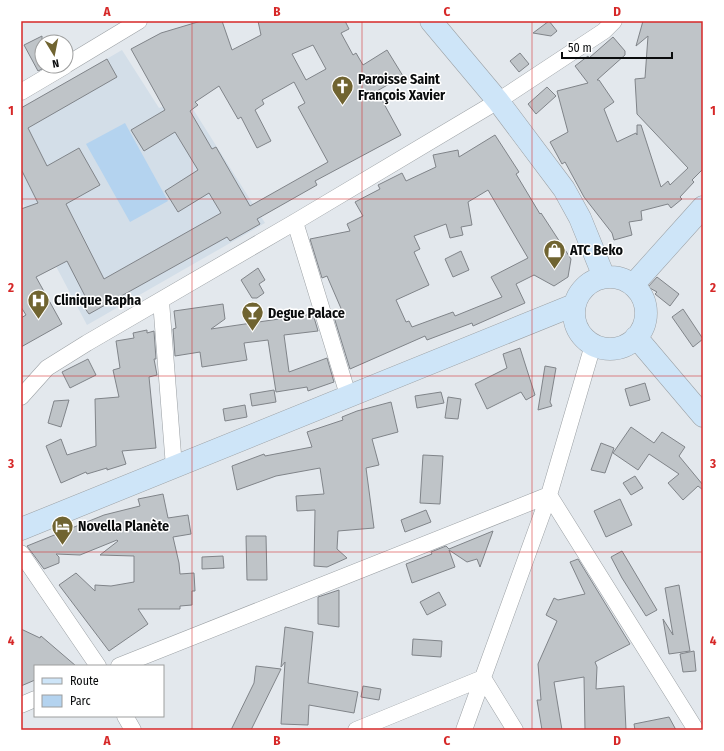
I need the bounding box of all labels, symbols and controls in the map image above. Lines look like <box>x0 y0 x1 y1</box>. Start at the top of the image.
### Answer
text: A <box>102 4 111 19</box>
text: B <box>273 4 281 19</box>
text: C <box>444 4 451 19</box>
text: D <box>613 4 621 19</box>
north arrow <box>34 34 74 74</box>
scale bar <box>562 34 672 60</box>
text: 50 m <box>568 41 592 55</box>
text: N <box>51 56 60 70</box>
place label: Paroisse Saint François Xavier <box>358 71 446 105</box>
church icon: Paroisse Saint François Xavier <box>329 74 355 107</box>
text: 1 <box>8 103 14 118</box>
text: 1 <box>710 103 716 118</box>
shop icon: ATC Beko <box>542 237 568 270</box>
place label: ATC Beko <box>569 242 623 259</box>
text: 2 <box>7 280 14 295</box>
text: 2 <box>709 280 716 295</box>
hospital icon: Clinique Rapha <box>26 287 52 320</box>
place label: Clinique Rapha <box>54 292 141 309</box>
bar icon: Degue Palace <box>240 300 266 333</box>
place label: Degue Palace <box>268 305 345 322</box>
text: 3 <box>7 456 14 471</box>
text: 3 <box>709 456 716 471</box>
hotel icon: Novella Planète <box>49 513 75 546</box>
place label: Novella Planète <box>78 518 169 535</box>
text: 4 <box>8 633 15 648</box>
text: 4 <box>710 633 717 648</box>
legend <box>34 665 164 717</box>
text: Route <box>70 674 99 688</box>
text: Parc <box>70 694 91 708</box>
text: A <box>102 733 111 748</box>
text: B <box>273 733 281 748</box>
text: C <box>444 733 451 748</box>
text: D <box>613 733 621 748</box>

